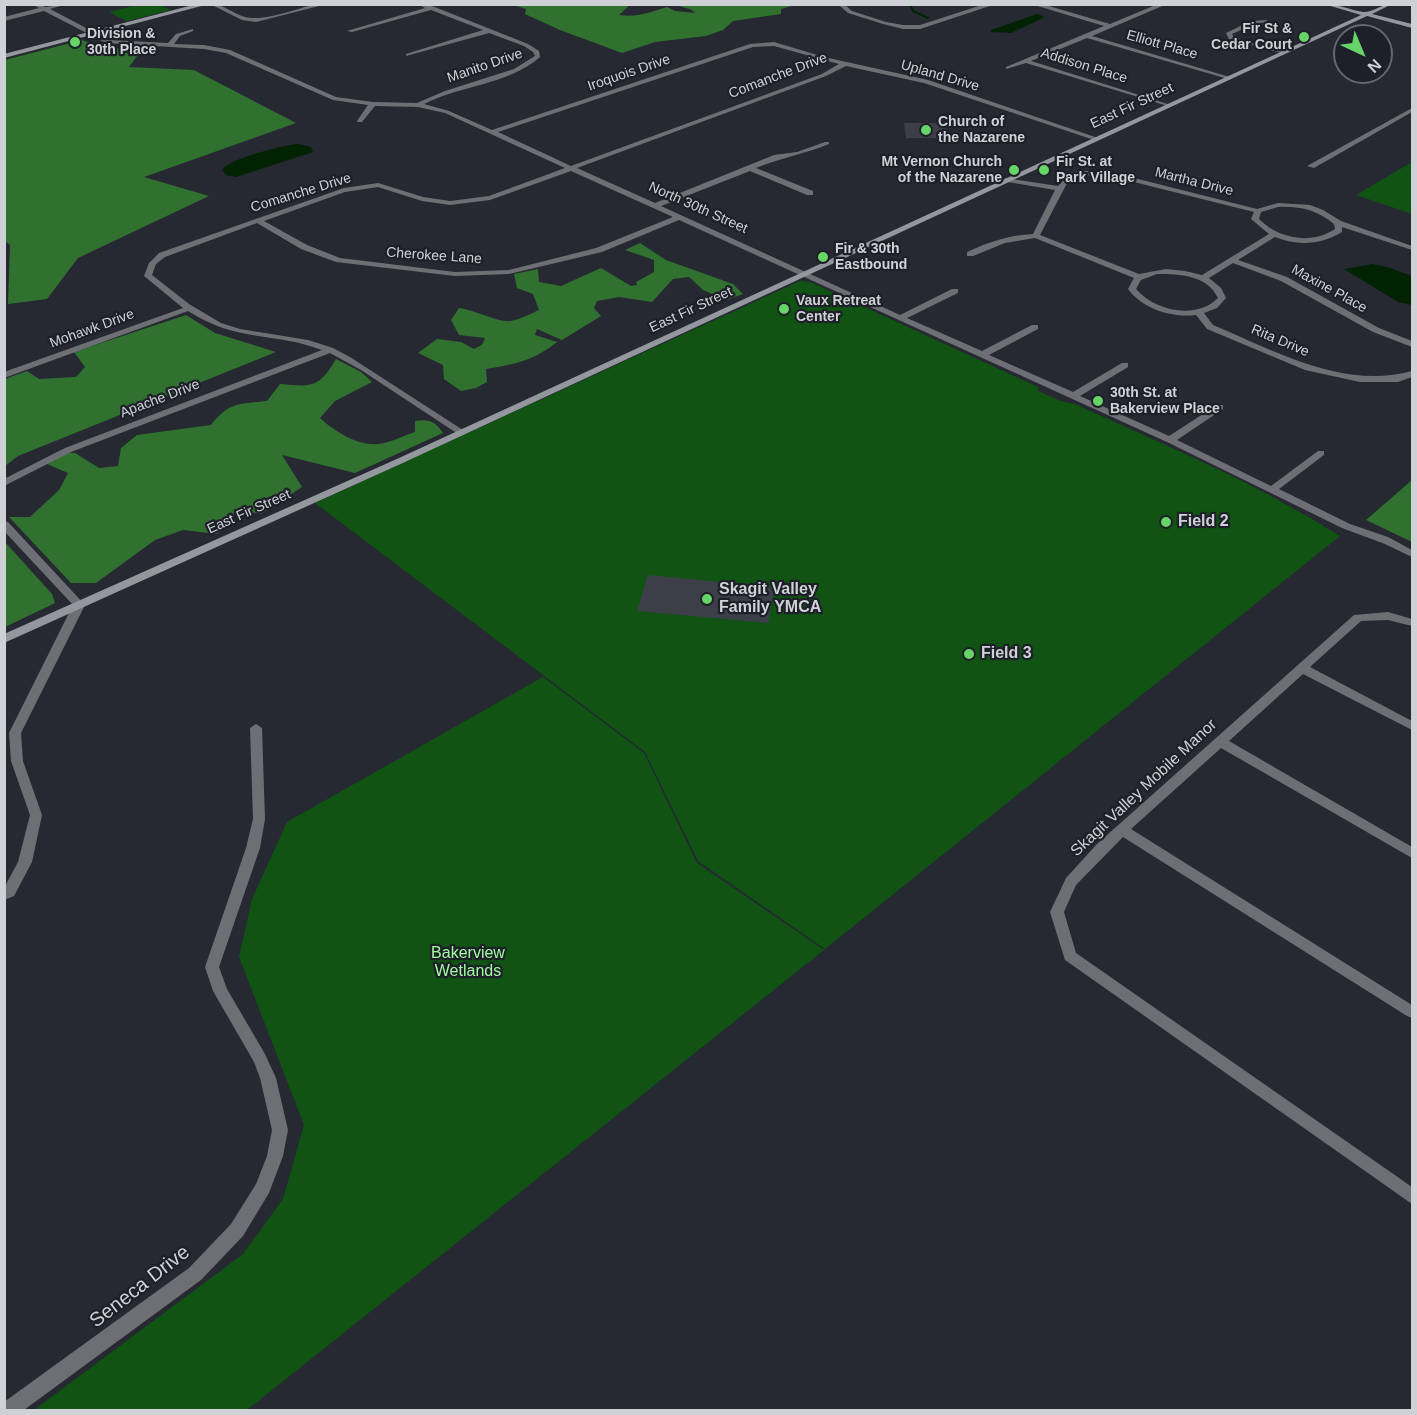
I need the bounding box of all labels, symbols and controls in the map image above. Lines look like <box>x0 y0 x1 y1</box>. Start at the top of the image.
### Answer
place label: Fir St & Cedar Court <box>1211 21 1292 54</box>
north arrow <box>1333 24 1393 84</box>
place label: Division & 30th Place <box>87 26 156 58</box>
street label: Elliott Place <box>1125 27 1199 63</box>
marker: Fir St & Cedar Court <box>1297 30 1311 44</box>
marker: Division & 30th Place <box>68 35 82 49</box>
street label: Manito Drive <box>445 45 525 87</box>
street label: Addison Place <box>1039 45 1129 87</box>
street label: Comanche Drive <box>726 49 830 103</box>
street label: Iroquois Drive <box>585 51 673 95</box>
text: N <box>1364 56 1385 76</box>
street label: Upland Drive <box>899 57 981 95</box>
street label: East Fir Street <box>1088 79 1176 133</box>
place label: Church of the Nazarene <box>938 114 1025 146</box>
marker: Church of the Nazarene <box>919 123 933 137</box>
place label: Mt Vernon Church of the Nazarene <box>881 154 1002 186</box>
place label: Fir St. at Park Village <box>1056 154 1135 186</box>
marker: Mt Vernon Church of the Nazarene <box>1007 163 1021 177</box>
marker: Fir St. at Park Village <box>1037 163 1051 177</box>
street label: Martha Drive <box>1153 164 1235 200</box>
street label: Comanche Drive <box>249 170 353 216</box>
street label: North 30th Street <box>646 179 750 237</box>
place label: Fir & 30th Eastbound <box>835 241 907 274</box>
street label: Cherokee Lane <box>386 244 482 268</box>
marker: Fir & 30th Eastbound <box>816 250 830 264</box>
street label: Maxine Place <box>1288 261 1370 317</box>
street label: East Fir Street <box>647 283 735 337</box>
place label: Vaux Retreat Center <box>796 293 881 326</box>
marker: Vaux Retreat Center <box>777 302 791 316</box>
street label: Mohawk Drive <box>47 306 137 352</box>
street label: Rita Drive <box>1248 321 1312 361</box>
street label: Apache Drive <box>118 376 202 422</box>
place label: 30th St. at Bakerview Place <box>1110 385 1220 418</box>
marker: 30th St. at Bakerview Place <box>1091 394 1105 408</box>
street label: East Fir Street <box>205 486 293 538</box>
place label: Field 2 <box>1178 512 1229 532</box>
marker: Field 2 <box>1159 515 1173 529</box>
place label: Skagit Valley Family YMCA <box>719 580 821 618</box>
marker: Skagit Valley Family YMCA <box>700 592 714 606</box>
place label: Field 3 <box>981 644 1032 664</box>
marker: Field 3 <box>962 647 976 661</box>
street label: Skagit Valley Mobile Manor <box>1067 715 1221 861</box>
park label: Bakerview Wetlands <box>431 944 505 982</box>
street label: Seneca Drive <box>85 1241 195 1333</box>

